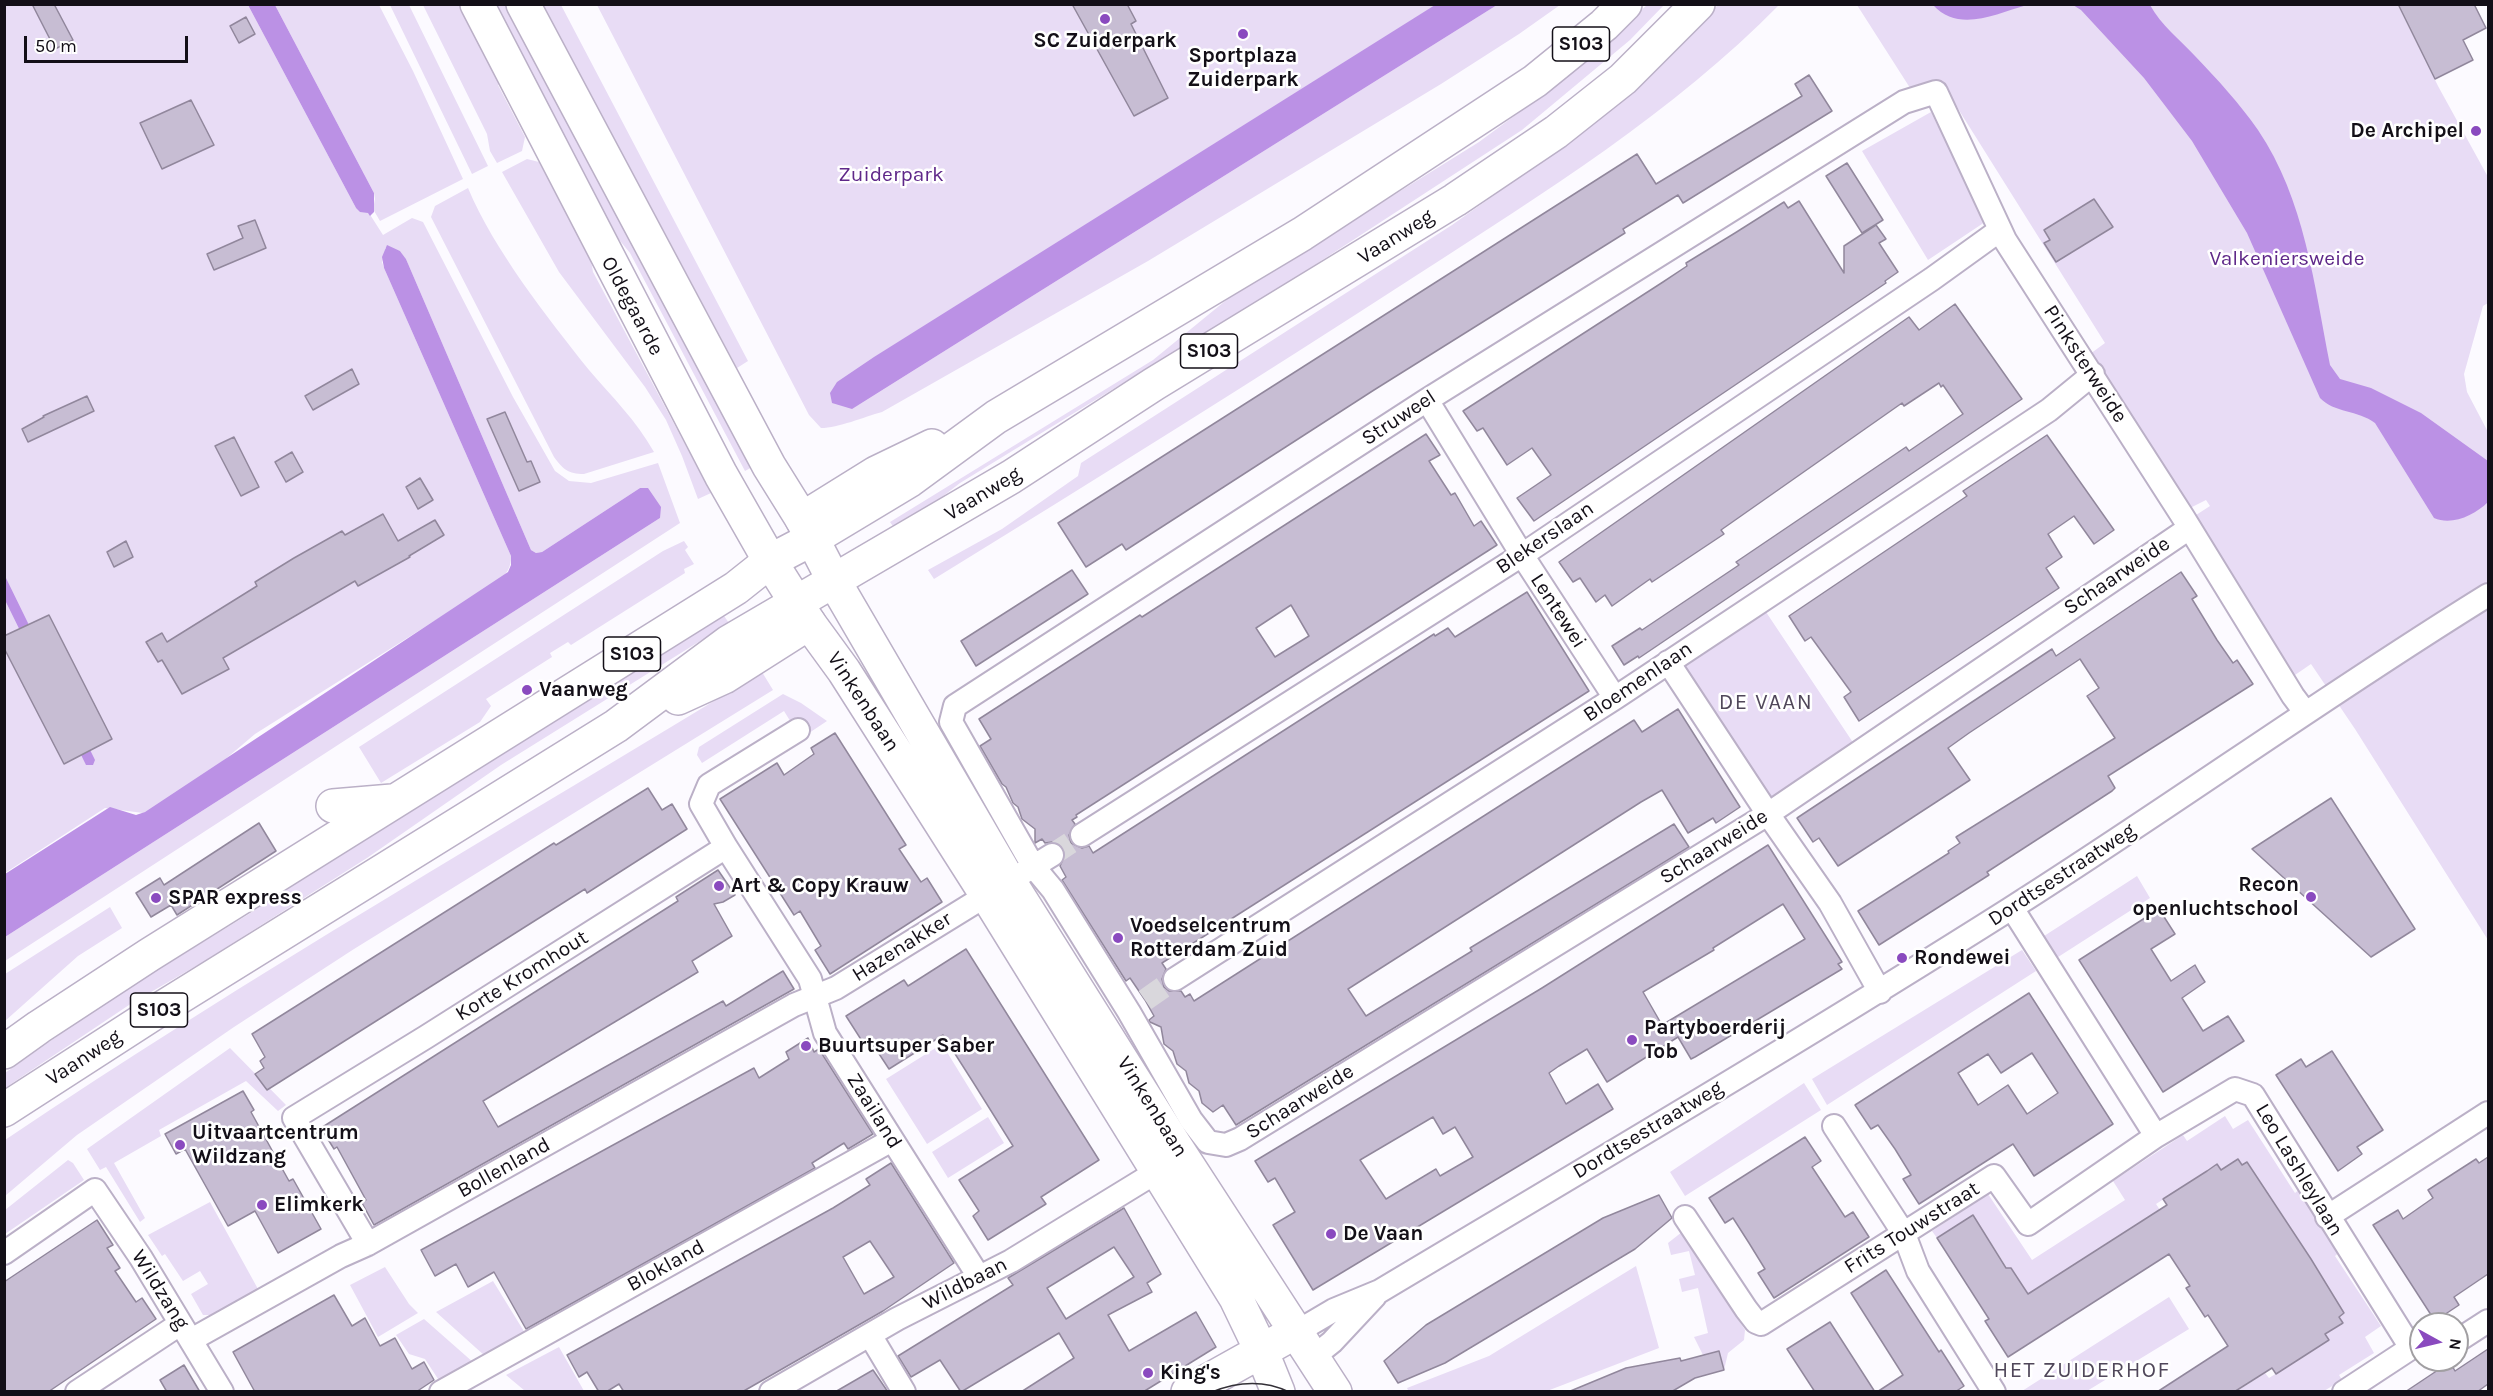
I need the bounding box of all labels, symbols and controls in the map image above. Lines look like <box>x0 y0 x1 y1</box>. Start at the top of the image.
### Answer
marker: SC Zuiderpark <box>1098 12 1112 26</box>
scale bar <box>27 24 190 62</box>
marker: Sportplaza Zuiderpark <box>1236 27 1250 41</box>
road number: S103 <box>1552 27 1610 61</box>
place label: SC Zuiderpark <box>1033 28 1177 54</box>
text: 50 m <box>35 35 77 57</box>
place label: Sportplaza Zuiderpark <box>1187 43 1299 93</box>
place label: De Archipel <box>2350 118 2464 144</box>
marker: De Archipel <box>2469 124 2483 138</box>
park label: Zuiderpark <box>838 162 944 188</box>
street label: Vaanweg <box>1353 204 1439 270</box>
park label: Valkeniersweide <box>2209 246 2365 272</box>
street label: Oldegaarde <box>595 252 669 360</box>
street label: Pinksterweide <box>2038 300 2132 428</box>
road number: S103 <box>1180 334 1238 368</box>
street label: Struweel <box>1357 385 1441 451</box>
street label: Vaanweg <box>940 461 1026 527</box>
street label: Blekerslaan <box>1491 496 1599 580</box>
street label: Schaarweide <box>2059 531 2175 621</box>
street label: Lentewei <box>1525 569 1591 653</box>
street label: Bloemenlaan <box>1579 636 1697 728</box>
road number: S103 <box>604 637 660 671</box>
street label: Vinkenbaan <box>821 647 905 757</box>
place label: Vaanweg <box>539 677 628 703</box>
marker: Vaanweg <box>520 683 534 697</box>
district label: DE VAAN <box>1719 690 1813 716</box>
street label: Schaarweide <box>1655 804 1773 890</box>
street label: Dordtsestraatweg <box>1984 818 2140 932</box>
place label: Recon openluchtschool <box>2133 872 2299 922</box>
place label: Art & Copy Krauw <box>731 873 909 899</box>
marker: Art & Copy Krauw <box>712 879 726 893</box>
place label: SPAR express <box>168 885 302 911</box>
marker: Recon openluchtschool <box>2304 890 2318 904</box>
marker: SPAR express <box>149 891 163 905</box>
street label: Hazenakker <box>848 906 956 988</box>
place label: Voedselcentrum Rotterdam Zuid <box>1130 913 1291 963</box>
street label: Korte Kromhout <box>451 925 593 1027</box>
marker: Voedselcentrum Rotterdam Zuid <box>1111 931 1125 945</box>
place label: Rondewei <box>1914 945 2010 971</box>
marker: Rondewei <box>1895 951 1909 965</box>
road number: S103 <box>130 993 188 1027</box>
place label: Partyboerderij Tob <box>1644 1015 1786 1065</box>
street label: Vaanweg <box>42 1024 126 1092</box>
place label: Buurtsuper Saber <box>818 1033 994 1059</box>
marker: Partyboerderij Tob <box>1625 1033 1639 1047</box>
marker: Buurtsuper Saber <box>799 1039 813 1053</box>
street label: Vinkenbaan <box>1111 1052 1193 1162</box>
street label: Schaarweide <box>1241 1059 1359 1145</box>
street label: Zaailand <box>841 1069 907 1153</box>
street label: Dordtsestraatweg <box>1568 1075 1728 1185</box>
street label: Leo Lashleylaan <box>2250 1099 2348 1241</box>
place label: Uitvaartcentrum Wildzang <box>192 1120 359 1170</box>
street label: Bollenland <box>453 1132 555 1204</box>
marker: Uitvaartcentrum Wildzang <box>173 1138 187 1152</box>
street label: Frits Touwstraat <box>1840 1176 1984 1280</box>
place label: Elimkerk <box>274 1192 364 1218</box>
marker: Elimkerk <box>255 1198 269 1212</box>
place label: De Vaan <box>1343 1221 1423 1247</box>
marker: De Vaan <box>1324 1227 1338 1241</box>
street label: Blokland <box>623 1234 709 1298</box>
street label: Wildzang <box>126 1245 194 1335</box>
street label: Wildbaan <box>918 1252 1012 1316</box>
north arrow <box>2409 1312 2469 1372</box>
text: N <box>2445 1337 2466 1351</box>
district label: HET ZUIDERHOF <box>1993 1358 2171 1384</box>
place label: King's <box>1160 1360 1221 1386</box>
marker: King's <box>1141 1366 1155 1380</box>

